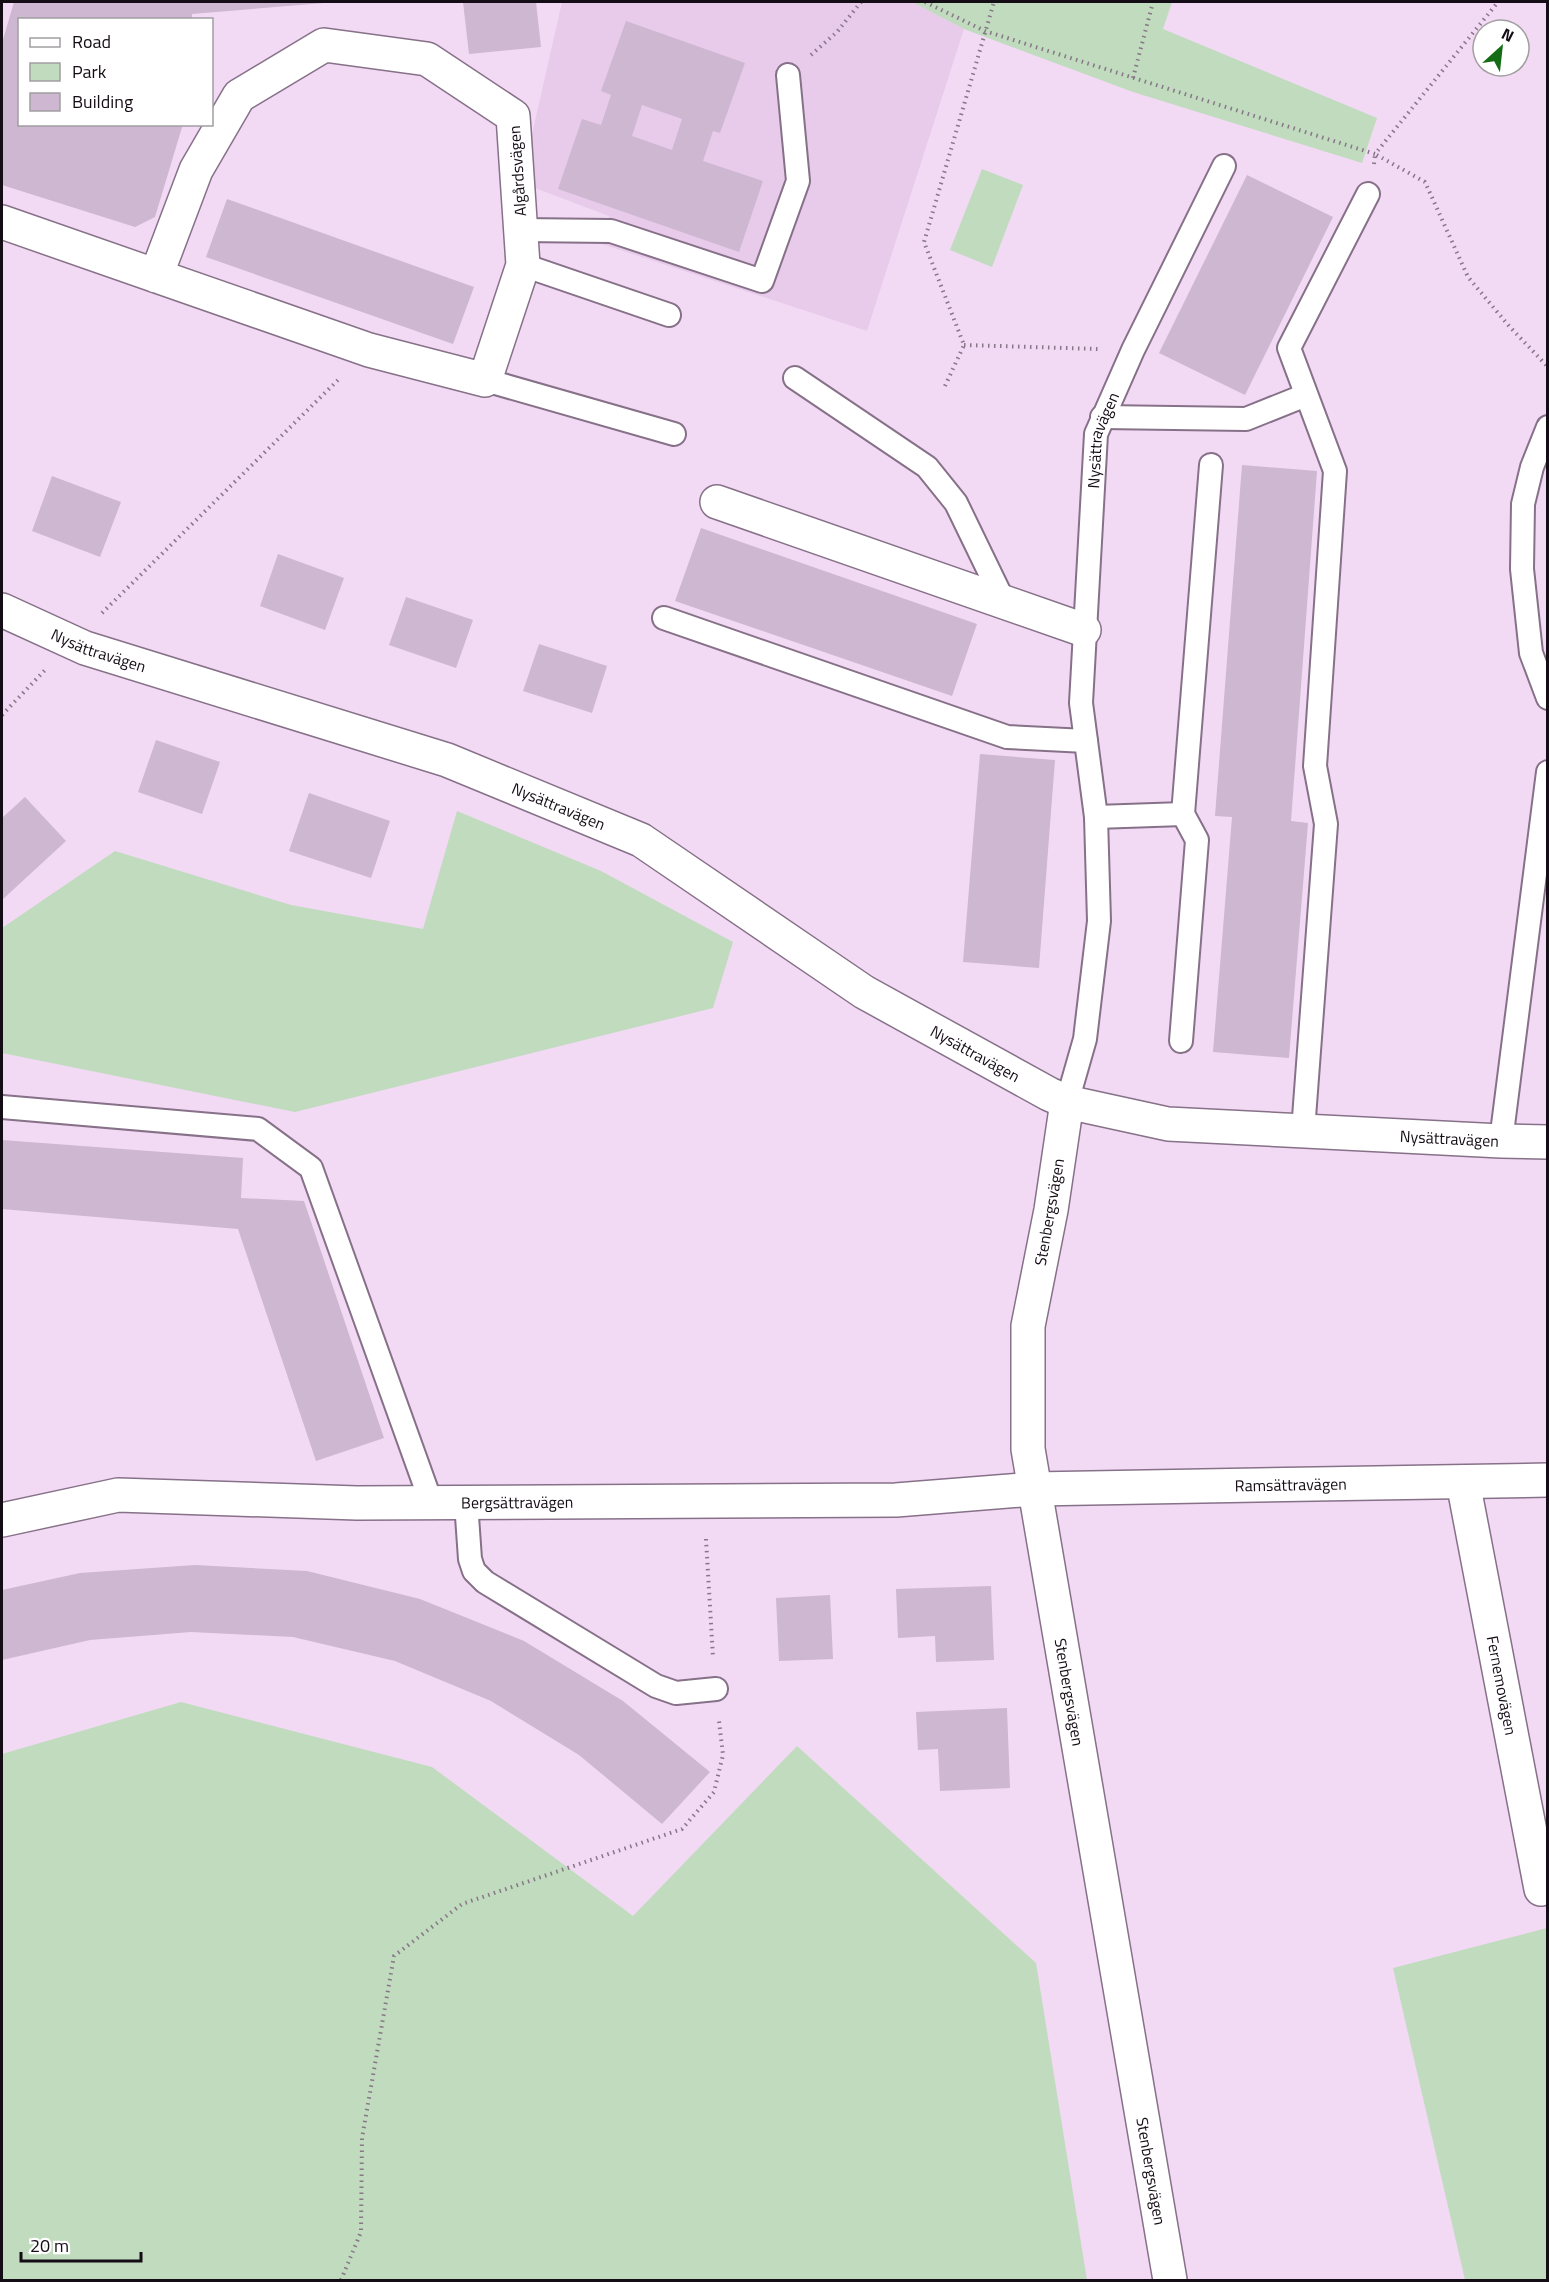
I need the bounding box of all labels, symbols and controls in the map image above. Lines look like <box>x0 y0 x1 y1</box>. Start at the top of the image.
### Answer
legend <box>18 18 213 126</box>
north arrow <box>1471 18 1531 78</box>
text: N <box>1497 21 1518 48</box>
text: Road <box>72 28 111 55</box>
text: Park <box>72 58 107 85</box>
text: Building <box>72 88 133 115</box>
street label: Algårdsvägen <box>502 125 532 217</box>
street label: Nysättravägen <box>1081 388 1125 489</box>
street label: Nysättravägen <box>47 622 149 678</box>
street label: Nysättravägen <box>508 776 609 836</box>
street label: Nysättravägen <box>926 1019 1025 1088</box>
street label: Nysättravägen <box>1399 1124 1500 1153</box>
street label: Stenbergsvägen <box>1028 1156 1070 1268</box>
street label: Ramsättravägen <box>1235 1472 1347 1497</box>
street label: Bergsättravägen <box>461 1490 573 1514</box>
street label: Fernemovägen <box>1481 1634 1523 1737</box>
street label: Stenbergsvägen <box>1049 1636 1091 1748</box>
street label: Stenbergsvägen <box>1130 2115 1172 2227</box>
scale bar <box>21 2225 141 2263</box>
text: 20 m <box>30 2232 69 2259</box>

